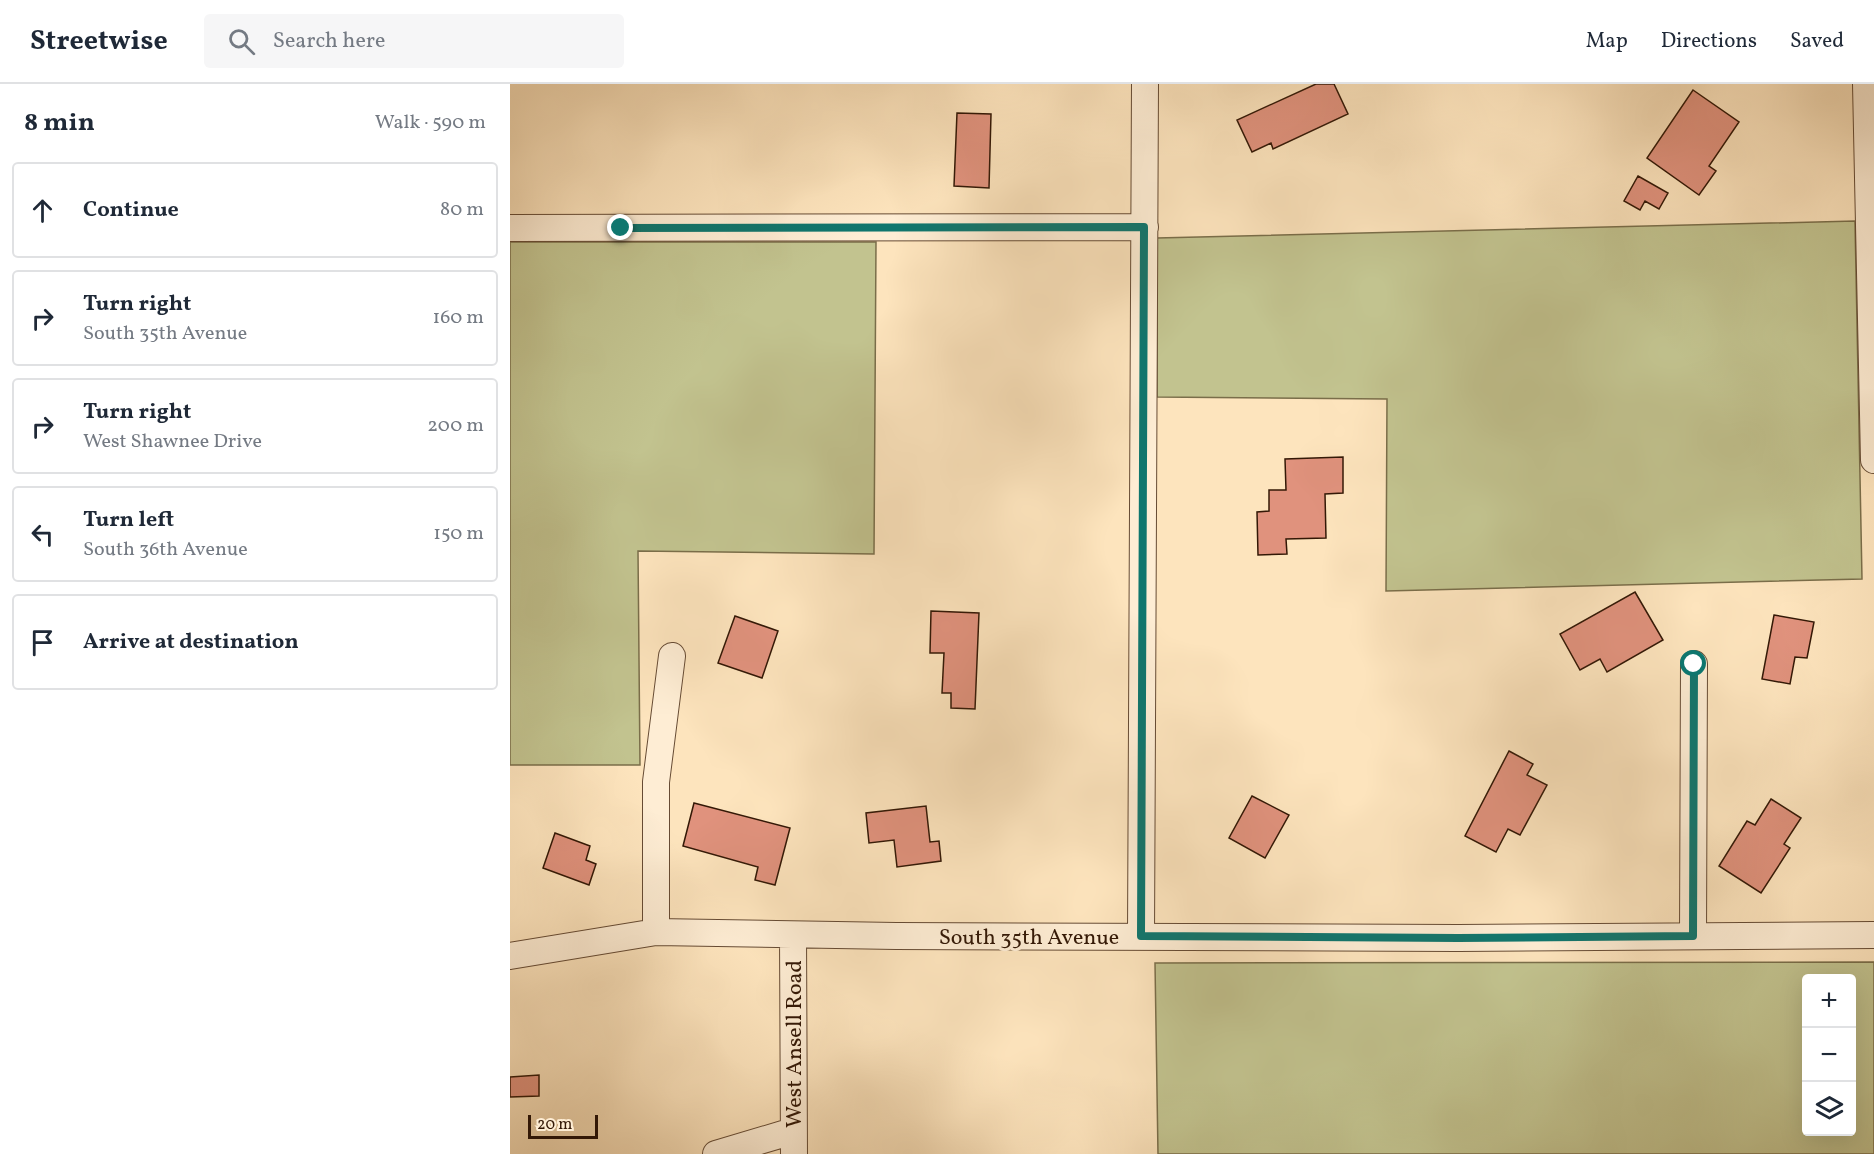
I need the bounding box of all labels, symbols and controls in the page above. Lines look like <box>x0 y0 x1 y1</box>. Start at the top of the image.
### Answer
search box <box>204 14 624 68</box>
text: Streetwise <box>30 22 168 61</box>
icon: search <box>225 25 258 58</box>
text: Search here <box>273 26 385 57</box>
text: Map <box>1586 27 1628 56</box>
text: Directions <box>1661 27 1757 56</box>
text: Saved <box>1790 27 1844 56</box>
text: 8 min <box>24 105 95 141</box>
text: Walk · 590 m <box>375 109 486 137</box>
icon: ahead <box>26 194 59 227</box>
text: Continue <box>83 195 179 226</box>
text: 80 m <box>440 196 484 224</box>
route end <box>607 214 633 240</box>
text: Turn right <box>83 289 191 320</box>
icon: right <box>26 302 59 335</box>
text: 160 m <box>432 304 484 332</box>
text: South 35th Avenue <box>83 320 247 348</box>
text: Turn right <box>83 397 191 428</box>
icon: right <box>26 410 59 443</box>
text: 200 m <box>427 412 484 440</box>
text: West Shawnee Drive <box>83 428 262 456</box>
text: Turn left <box>83 505 174 536</box>
icon: left <box>26 518 59 551</box>
text: 150 m <box>433 520 484 548</box>
text: South 36th Avenue <box>83 536 248 564</box>
icon: arrive <box>26 626 59 659</box>
text: Arrive at destination <box>83 627 299 658</box>
route start <box>1680 650 1706 676</box>
street label: South 35th Avenue <box>939 923 1119 954</box>
street label: West Ansell Road <box>780 960 811 1128</box>
map controls <box>1802 974 1856 1136</box>
button: + <box>1802 974 1856 1028</box>
button: − <box>1802 1028 1856 1082</box>
button: layers <box>1802 1082 1856 1136</box>
scale bar <box>528 1112 598 1140</box>
text: 20 m <box>537 1114 572 1136</box>

